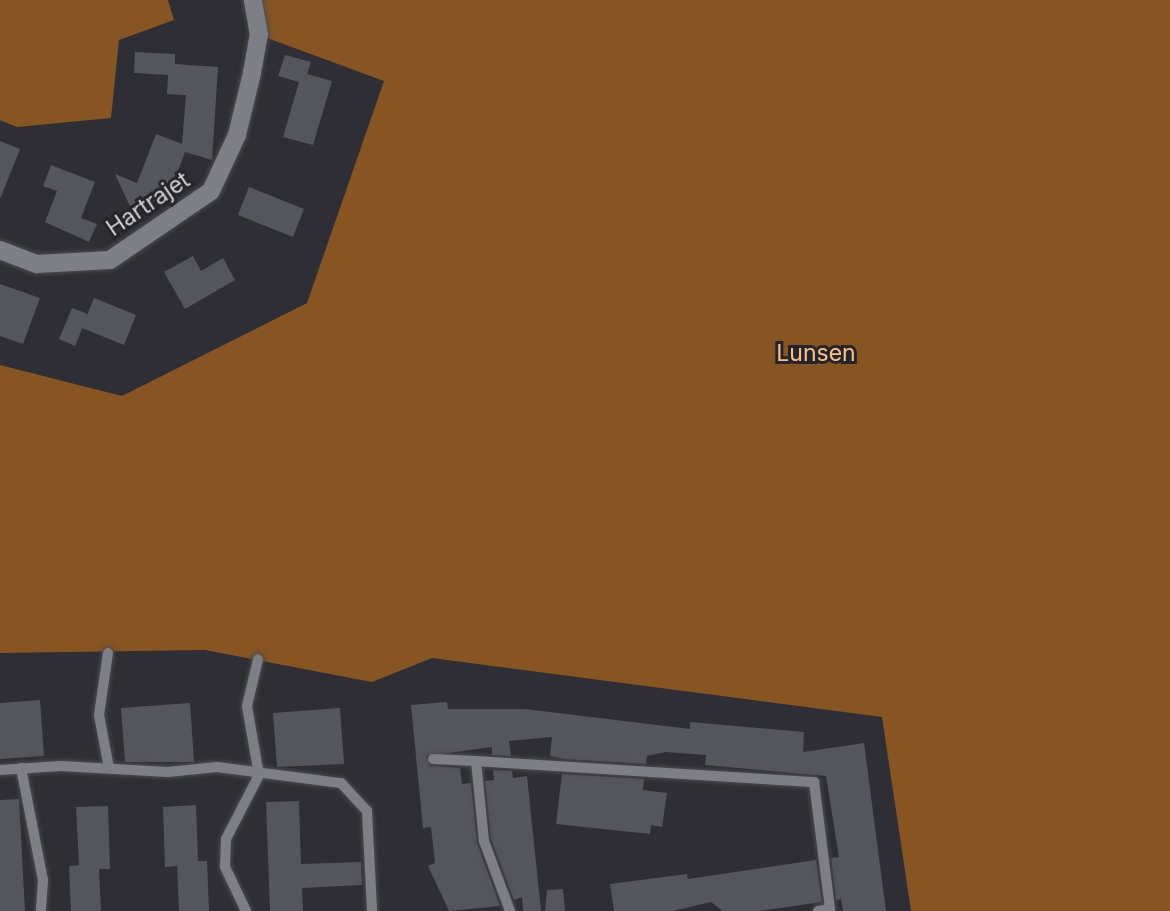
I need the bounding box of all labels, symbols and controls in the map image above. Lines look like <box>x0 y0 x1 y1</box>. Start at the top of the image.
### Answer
street label: Hartrajet <box>101 166 195 242</box>
park label: Lunsen <box>776 339 856 367</box>

